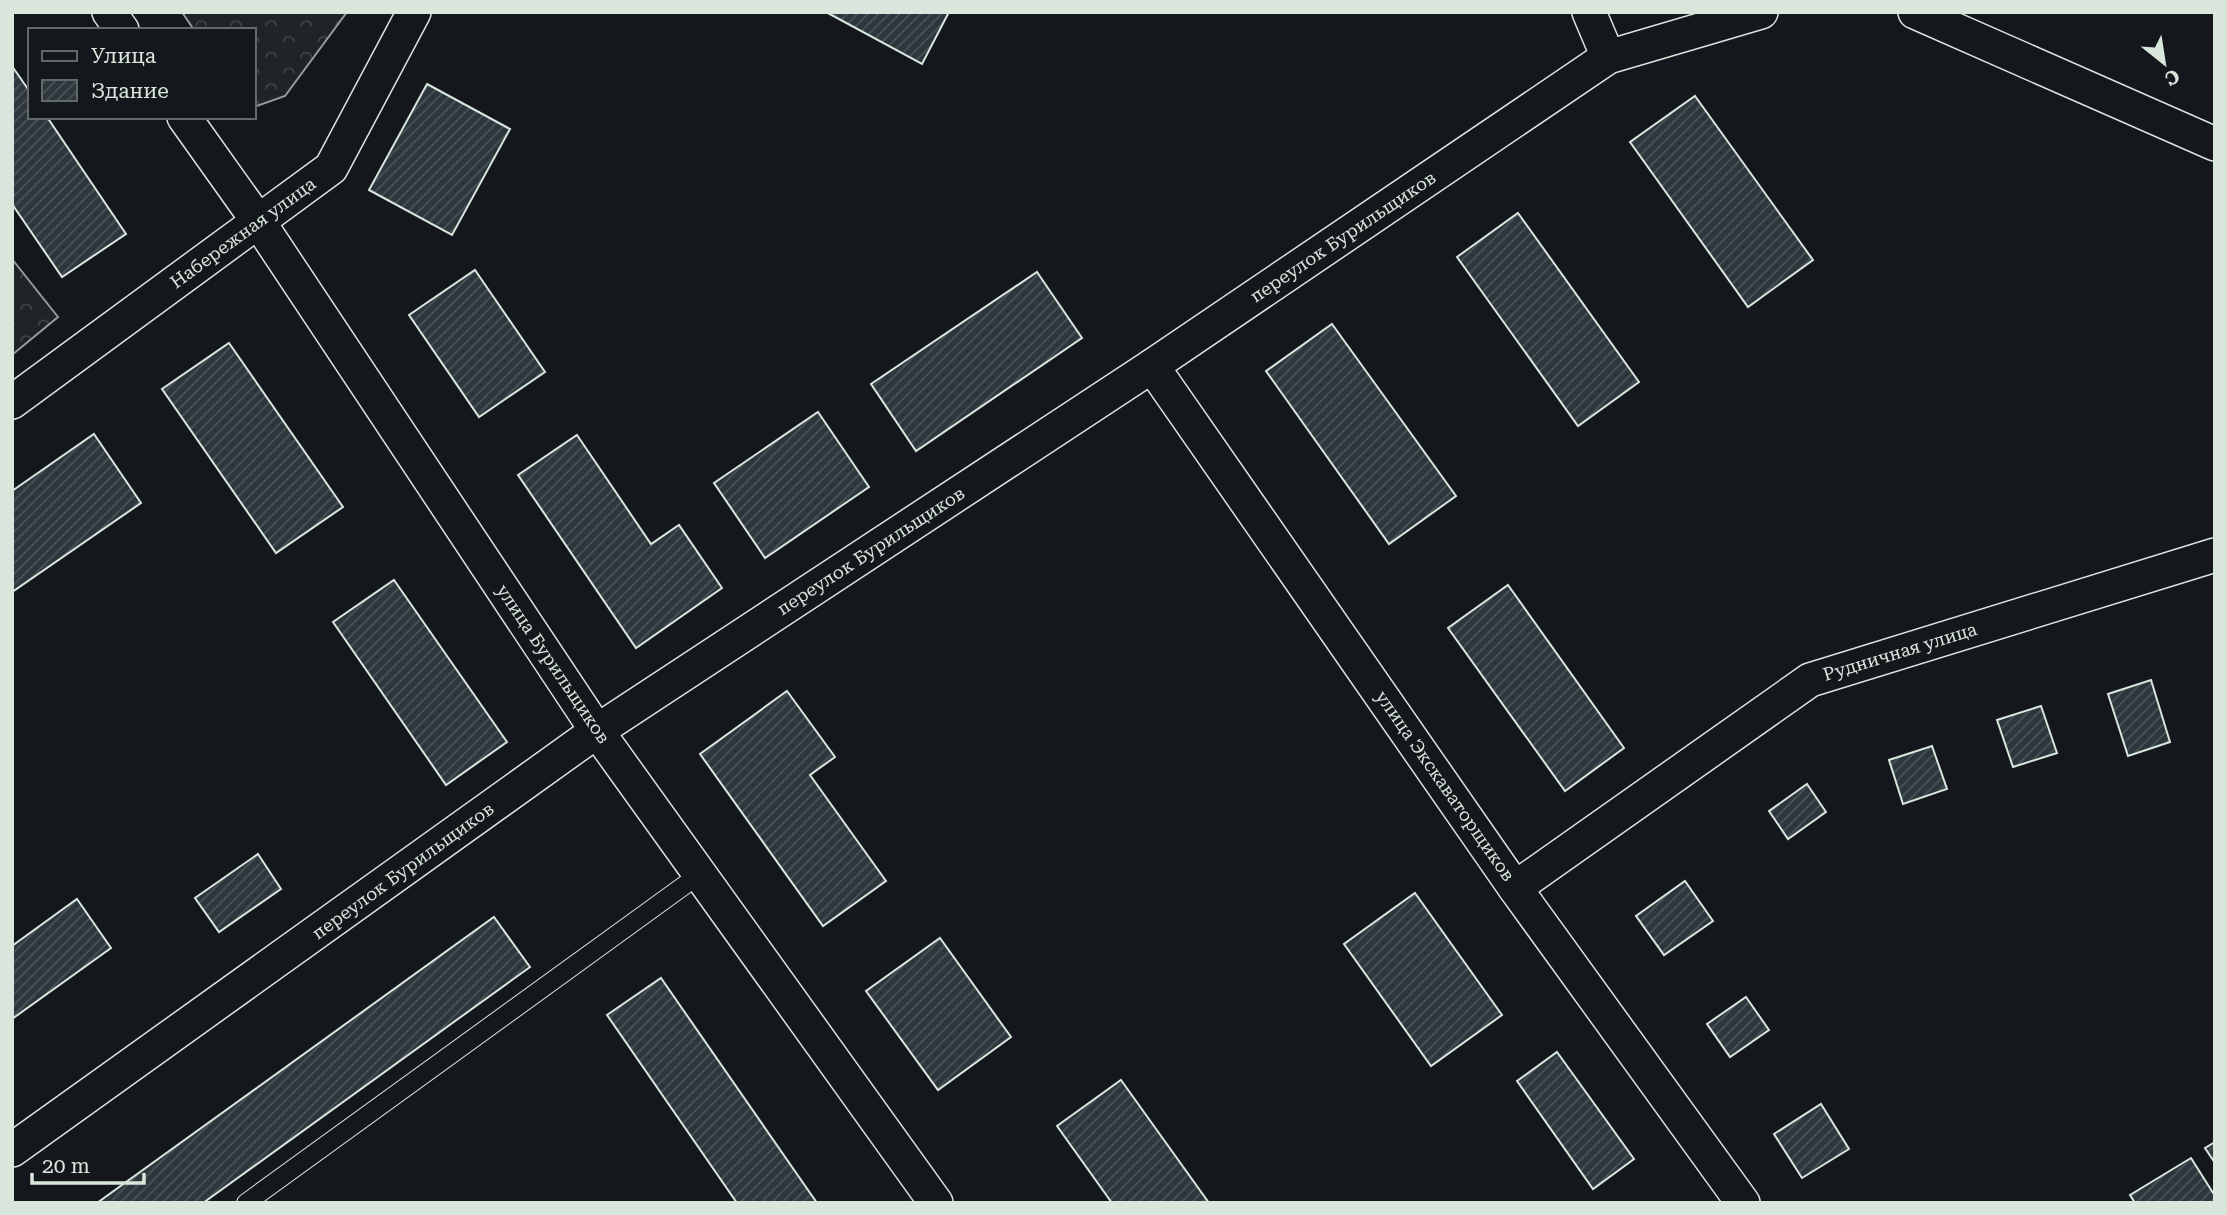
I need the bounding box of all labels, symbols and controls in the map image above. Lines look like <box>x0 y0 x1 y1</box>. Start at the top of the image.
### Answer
legend <box>28 28 256 119</box>
north arrow <box>2129 28 2199 98</box>
text: Улица <box>91 44 157 68</box>
text: С <box>2161 64 2184 91</box>
text: Здание <box>91 79 169 103</box>
street label: переулок Бурильщиков <box>1246 167 1440 307</box>
street label: Набережная улица <box>166 173 320 292</box>
street label: переулок Бурильщиков <box>773 482 968 619</box>
street label: улица Бурильщиков <box>492 580 615 747</box>
street label: Рудничная улица <box>1820 618 1980 685</box>
street label: улица Экскаваторщиков <box>1371 686 1519 885</box>
street label: переулок Бурильщиков <box>308 798 498 944</box>
scale bar <box>32 1142 144 1186</box>
text: 20 m <box>42 1154 90 1178</box>

